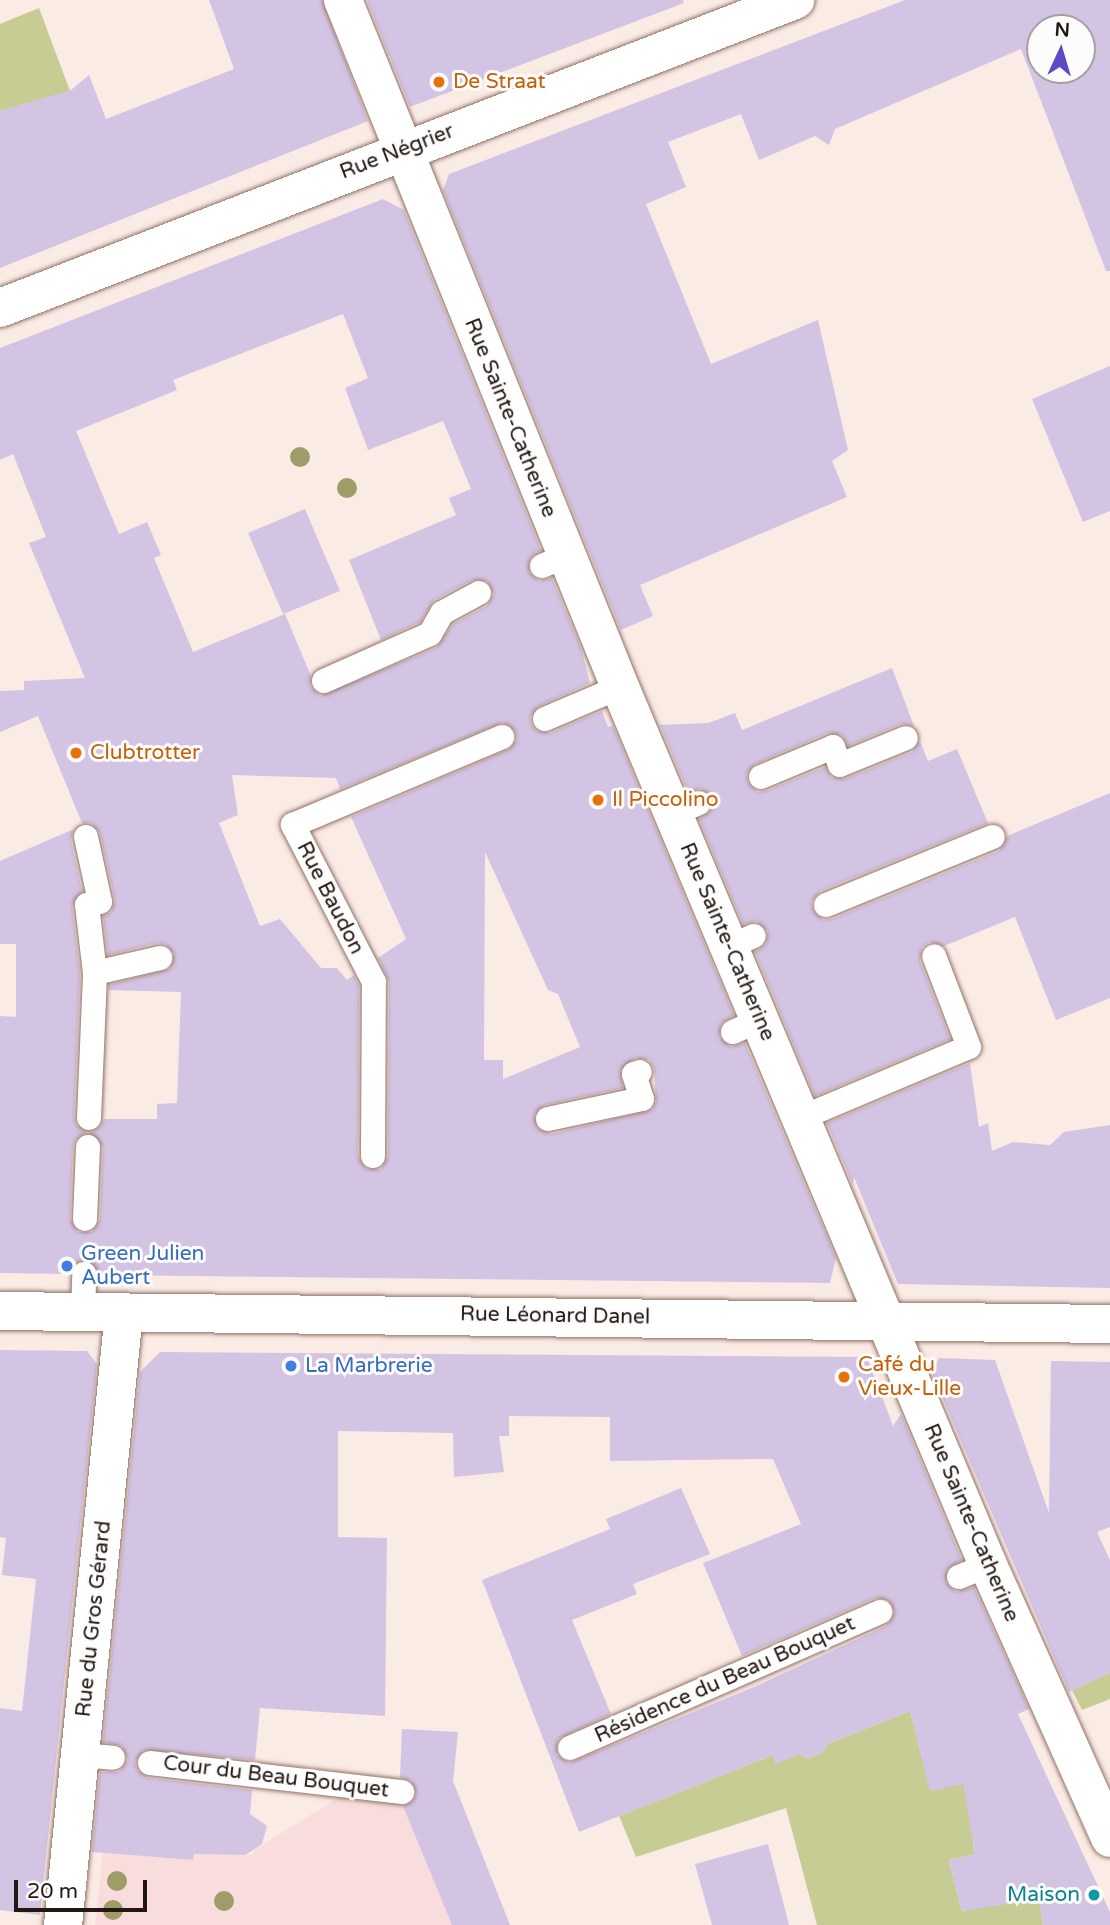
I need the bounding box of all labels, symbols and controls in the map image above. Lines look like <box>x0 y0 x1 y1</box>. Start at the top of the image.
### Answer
north arrow <box>1026 14 1096 84</box>
text: N <box>1054 19 1071 42</box>
place label: De Straat <box>453 69 546 95</box>
marker: De Straat <box>431 74 447 90</box>
street label: Rue Négrier <box>336 119 458 185</box>
street label: Rue Sainte-Catherine <box>458 315 562 521</box>
place label: Clubtrotter <box>90 740 200 766</box>
marker: Clubtrotter <box>68 745 84 761</box>
place label: Il Piccolino <box>612 787 719 813</box>
marker: Il Piccolino <box>590 792 606 808</box>
street label: Rue Baudon <box>291 838 369 958</box>
street label: Rue Sainte-Catherine <box>674 839 780 1045</box>
place label: Green Julien Aubert <box>81 1241 204 1291</box>
marker: Green Julien Aubert <box>59 1258 75 1274</box>
street label: Rue Léonard Danel <box>460 1302 650 1330</box>
place label: Café du Vieux-Lille <box>858 1352 961 1402</box>
place label: La Marbrerie <box>305 1353 433 1379</box>
marker: La Marbrerie <box>283 1358 299 1374</box>
marker: Café du Vieux-Lille <box>836 1369 852 1385</box>
street label: Rue Sainte-Catherine <box>918 1420 1024 1626</box>
street label: Rue du Gros Gérard <box>71 1520 117 1718</box>
street label: Résidence du Beau Bouquet <box>591 1611 859 1749</box>
street label: Cour du Beau Bouquet <box>162 1751 390 1803</box>
scale bar <box>18 1866 150 1910</box>
text: 20 m <box>27 1879 78 1904</box>
place label: Maison <box>1007 1882 1080 1908</box>
marker: Maison <box>1086 1887 1102 1903</box>

